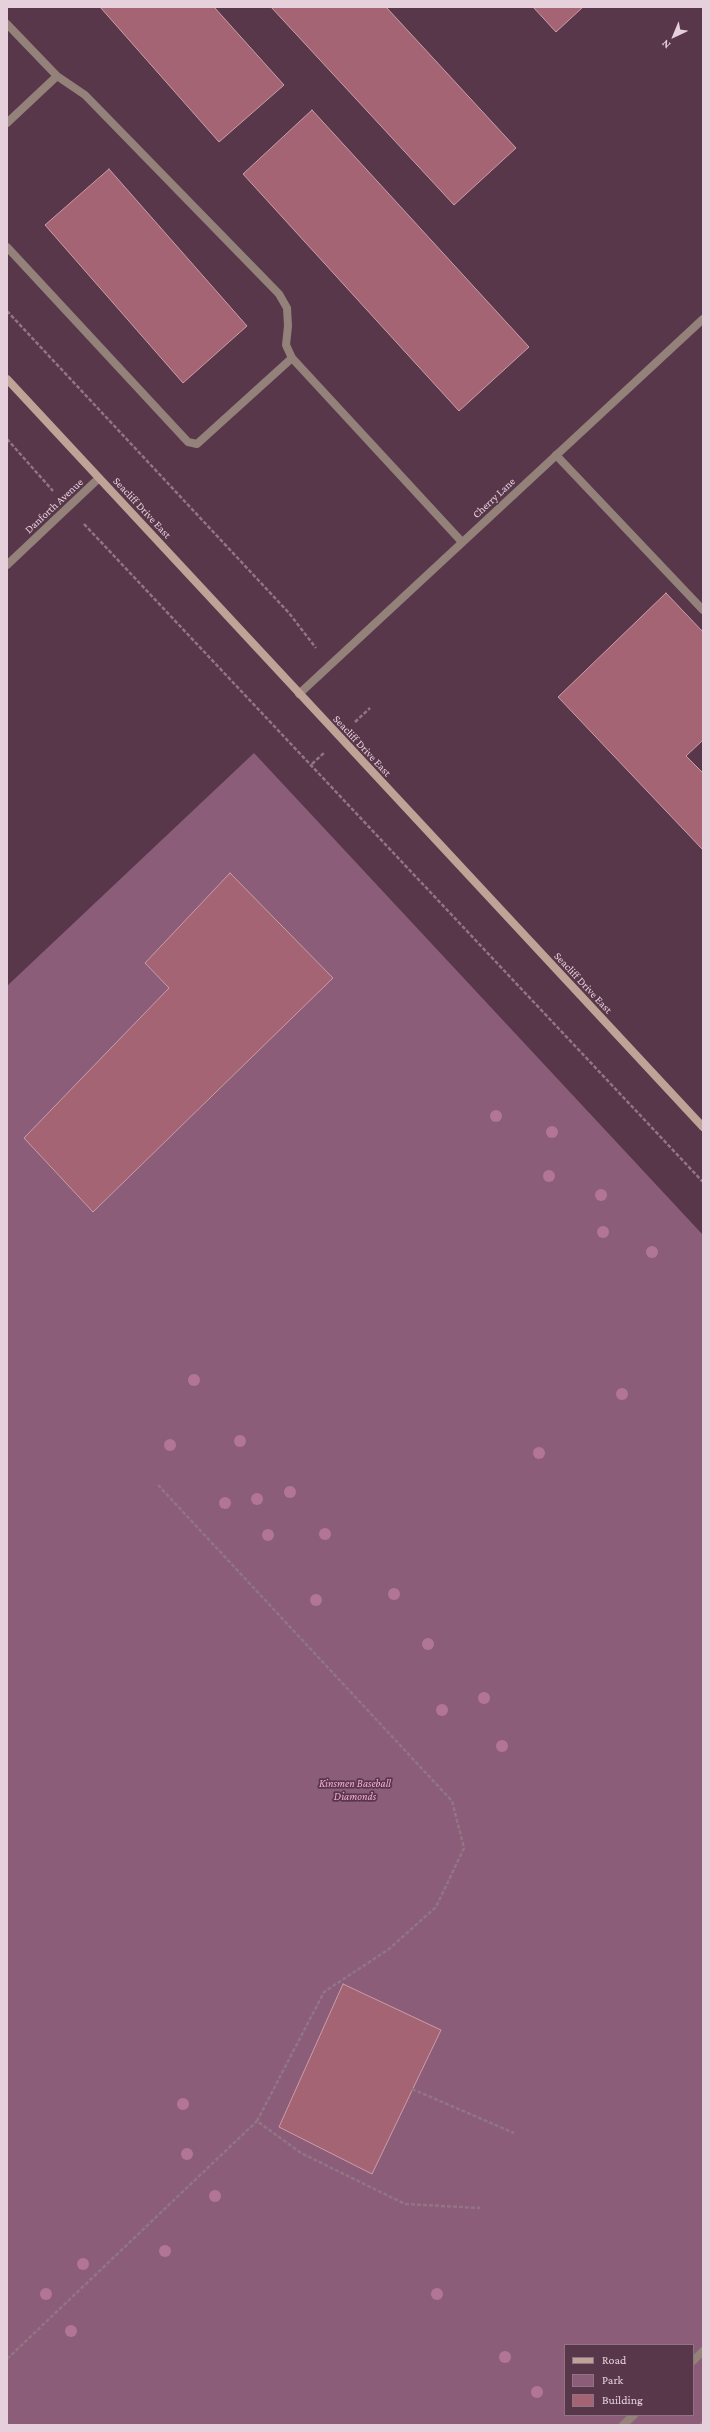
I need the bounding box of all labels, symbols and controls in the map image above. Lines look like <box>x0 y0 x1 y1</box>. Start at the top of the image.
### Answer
north arrow <box>654 16 694 56</box>
text: N <box>659 38 673 52</box>
street label: Seacliff Drive East <box>110 475 174 541</box>
street label: Cherry Lane <box>470 475 518 521</box>
street label: Danforth Avenue <box>22 476 86 536</box>
street label: Seacliff Drive East <box>330 713 394 779</box>
street label: Seacliff Drive East <box>551 950 615 1016</box>
park label: Kinsmen Baseball Diamonds <box>319 1777 391 1803</box>
legend <box>564 2344 694 2416</box>
text: Road <box>602 2353 626 2367</box>
text: Park <box>602 2373 623 2387</box>
text: Building <box>602 2393 643 2407</box>

